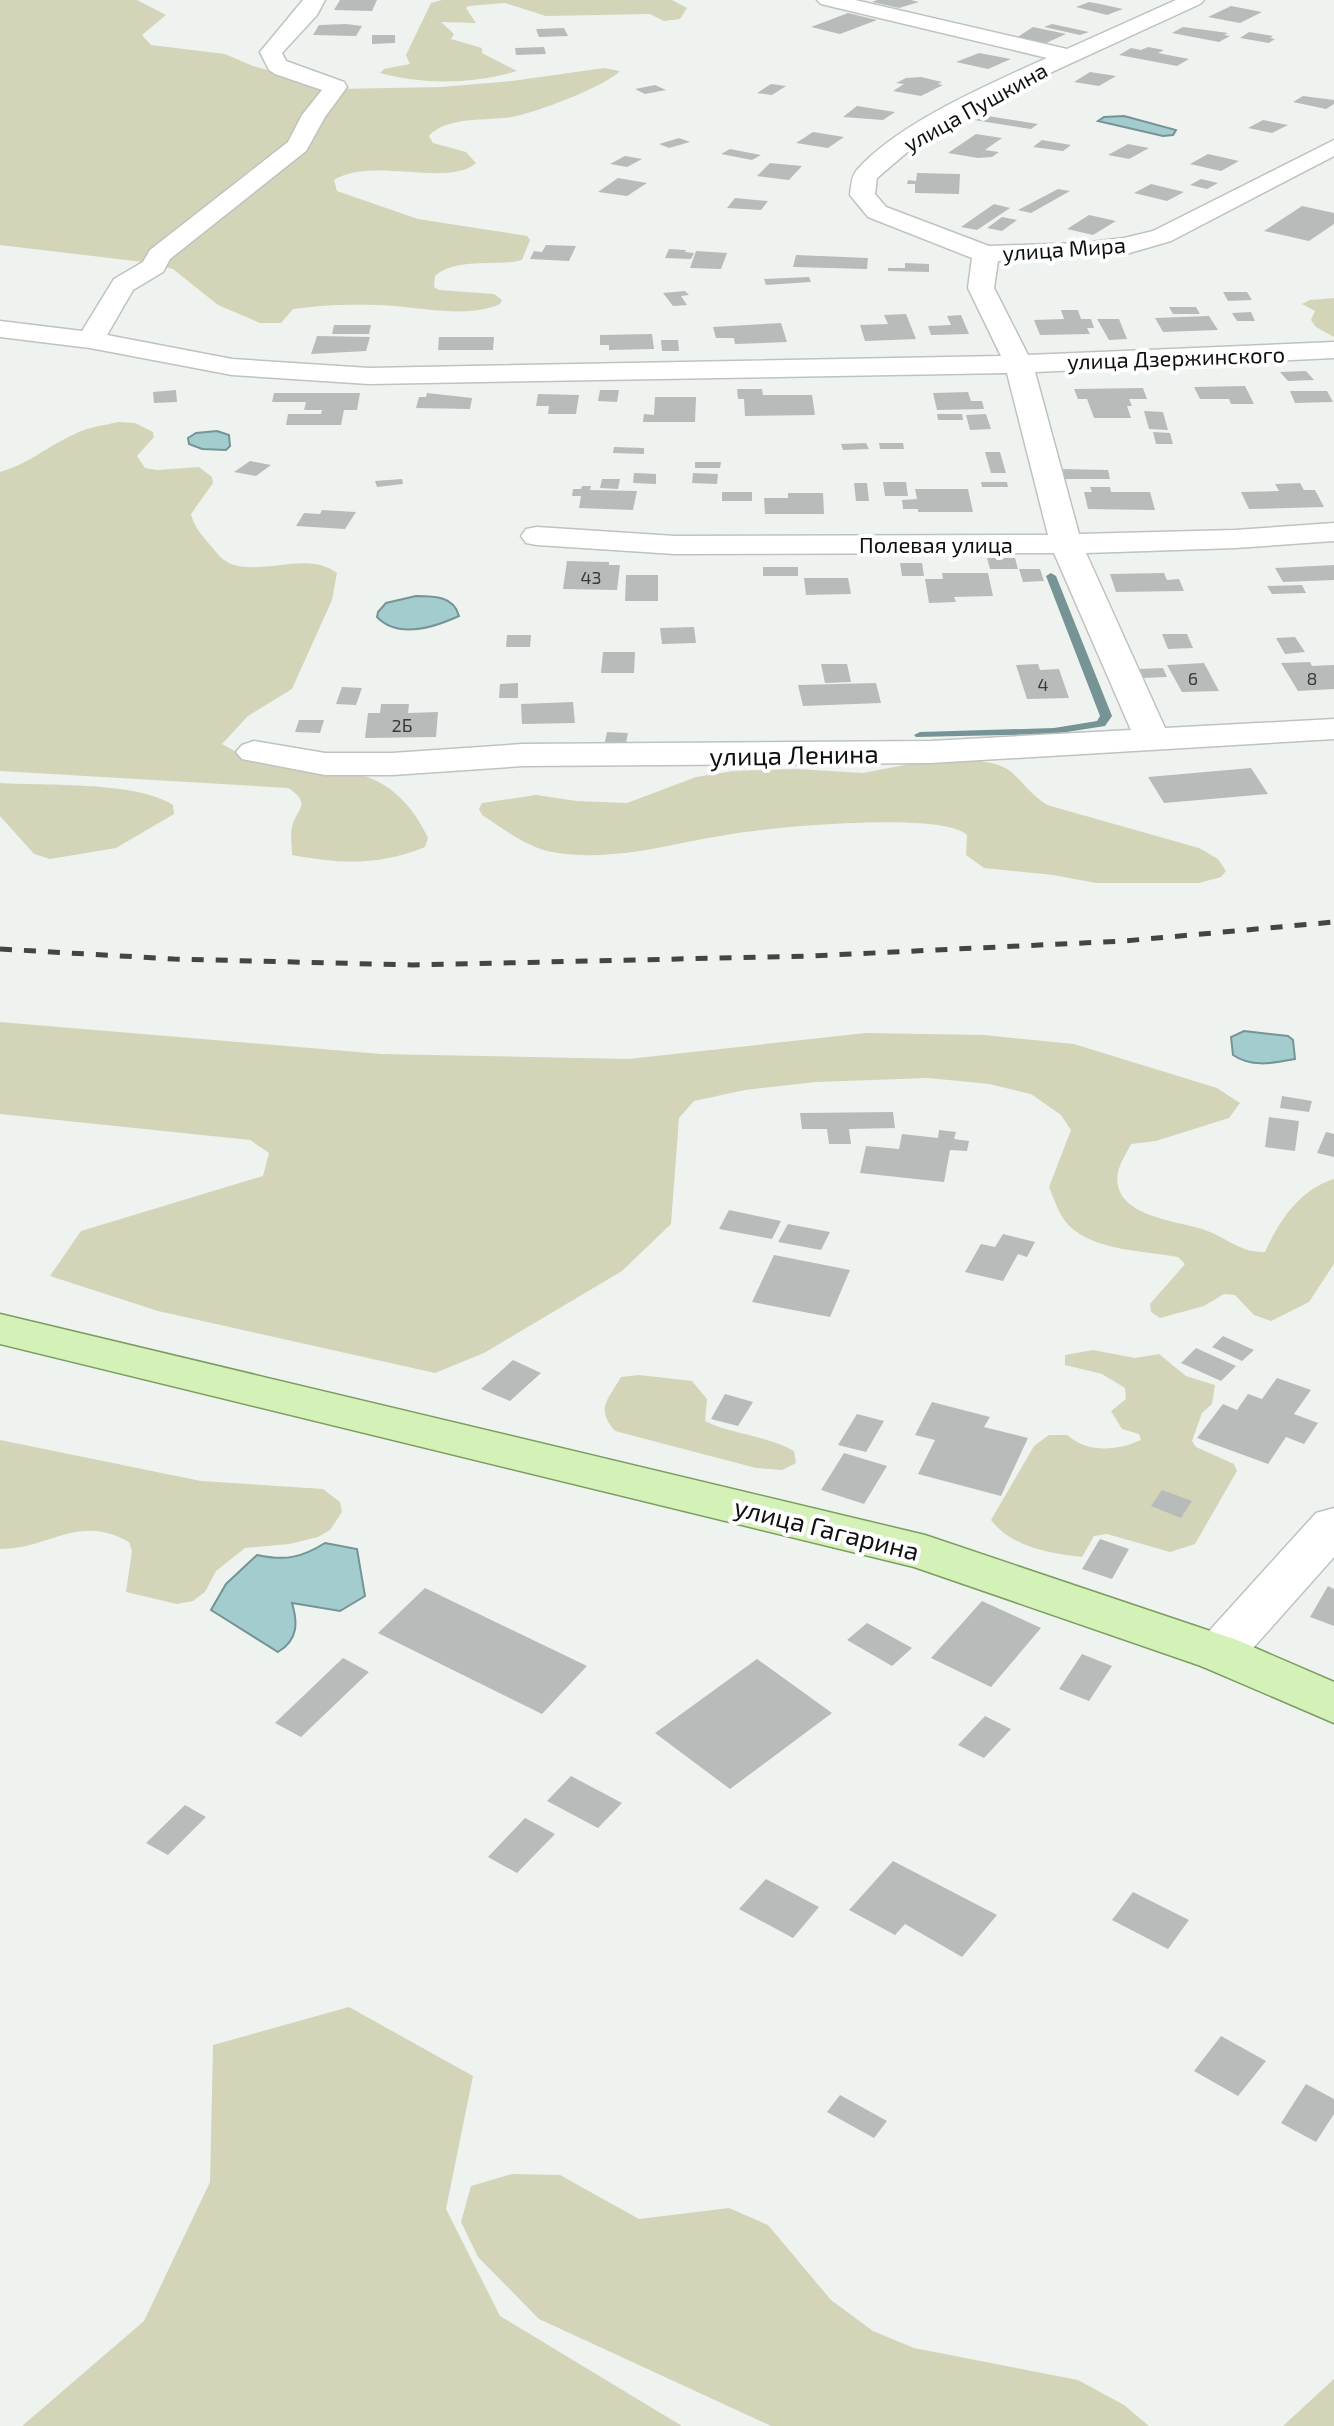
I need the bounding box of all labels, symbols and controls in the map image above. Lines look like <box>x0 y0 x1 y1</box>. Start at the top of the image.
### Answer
street label: улица Пушкина <box>899 56 1052 157</box>
street label: улица Мира <box>1001 231 1127 266</box>
street label: улица Дзержинского <box>1067 340 1285 375</box>
street label: Полевая улица <box>859 531 1013 558</box>
house number: 43 <box>580 566 602 588</box>
house number: 6 <box>1188 667 1198 689</box>
house number: 8 <box>1307 667 1317 689</box>
house number: 4 <box>1037 673 1049 695</box>
house number: 2Б <box>392 714 412 736</box>
street label: улица Ленина <box>709 737 879 772</box>
street label: улица Гагарина <box>731 1490 923 1567</box>

